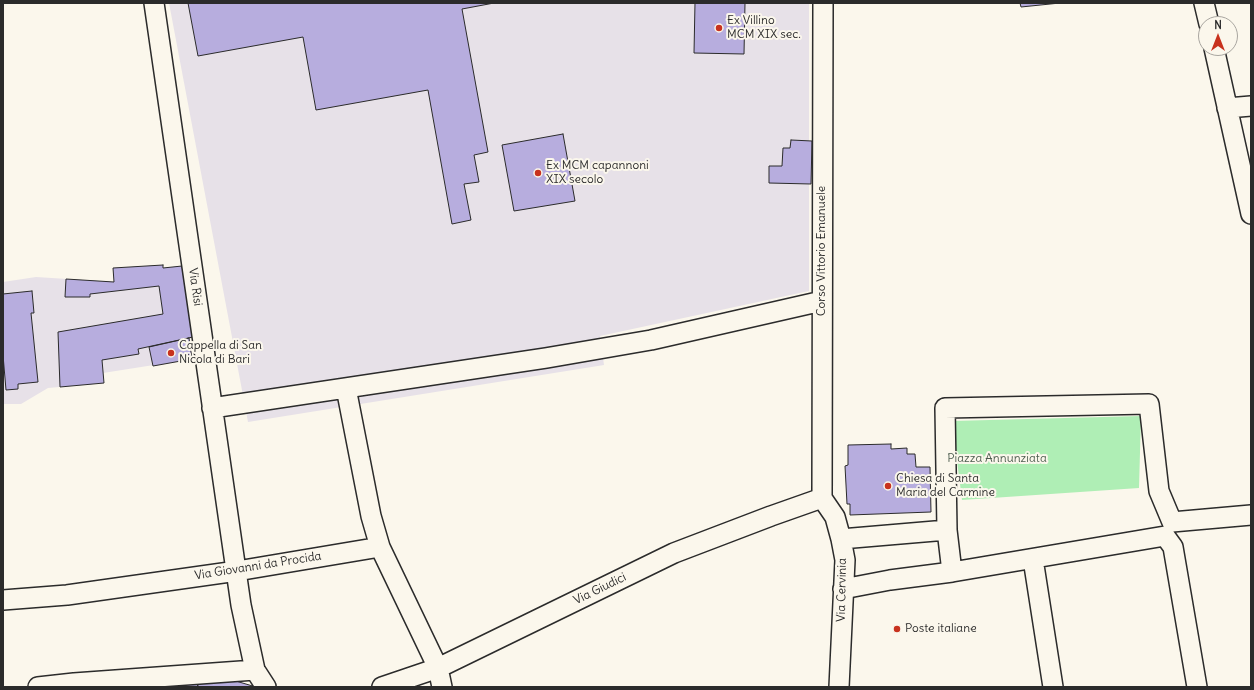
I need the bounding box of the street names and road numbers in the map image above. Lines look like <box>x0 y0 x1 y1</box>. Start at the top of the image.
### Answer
street label: Corso Vittorio Emanuele <box>815 186 829 316</box>
street label: Via Risi <box>185 267 205 307</box>
street label: Via Giovanni da Procida <box>194 549 322 583</box>
street label: Via Cervinia <box>834 558 850 622</box>
street label: Via Giudici <box>571 570 629 608</box>

